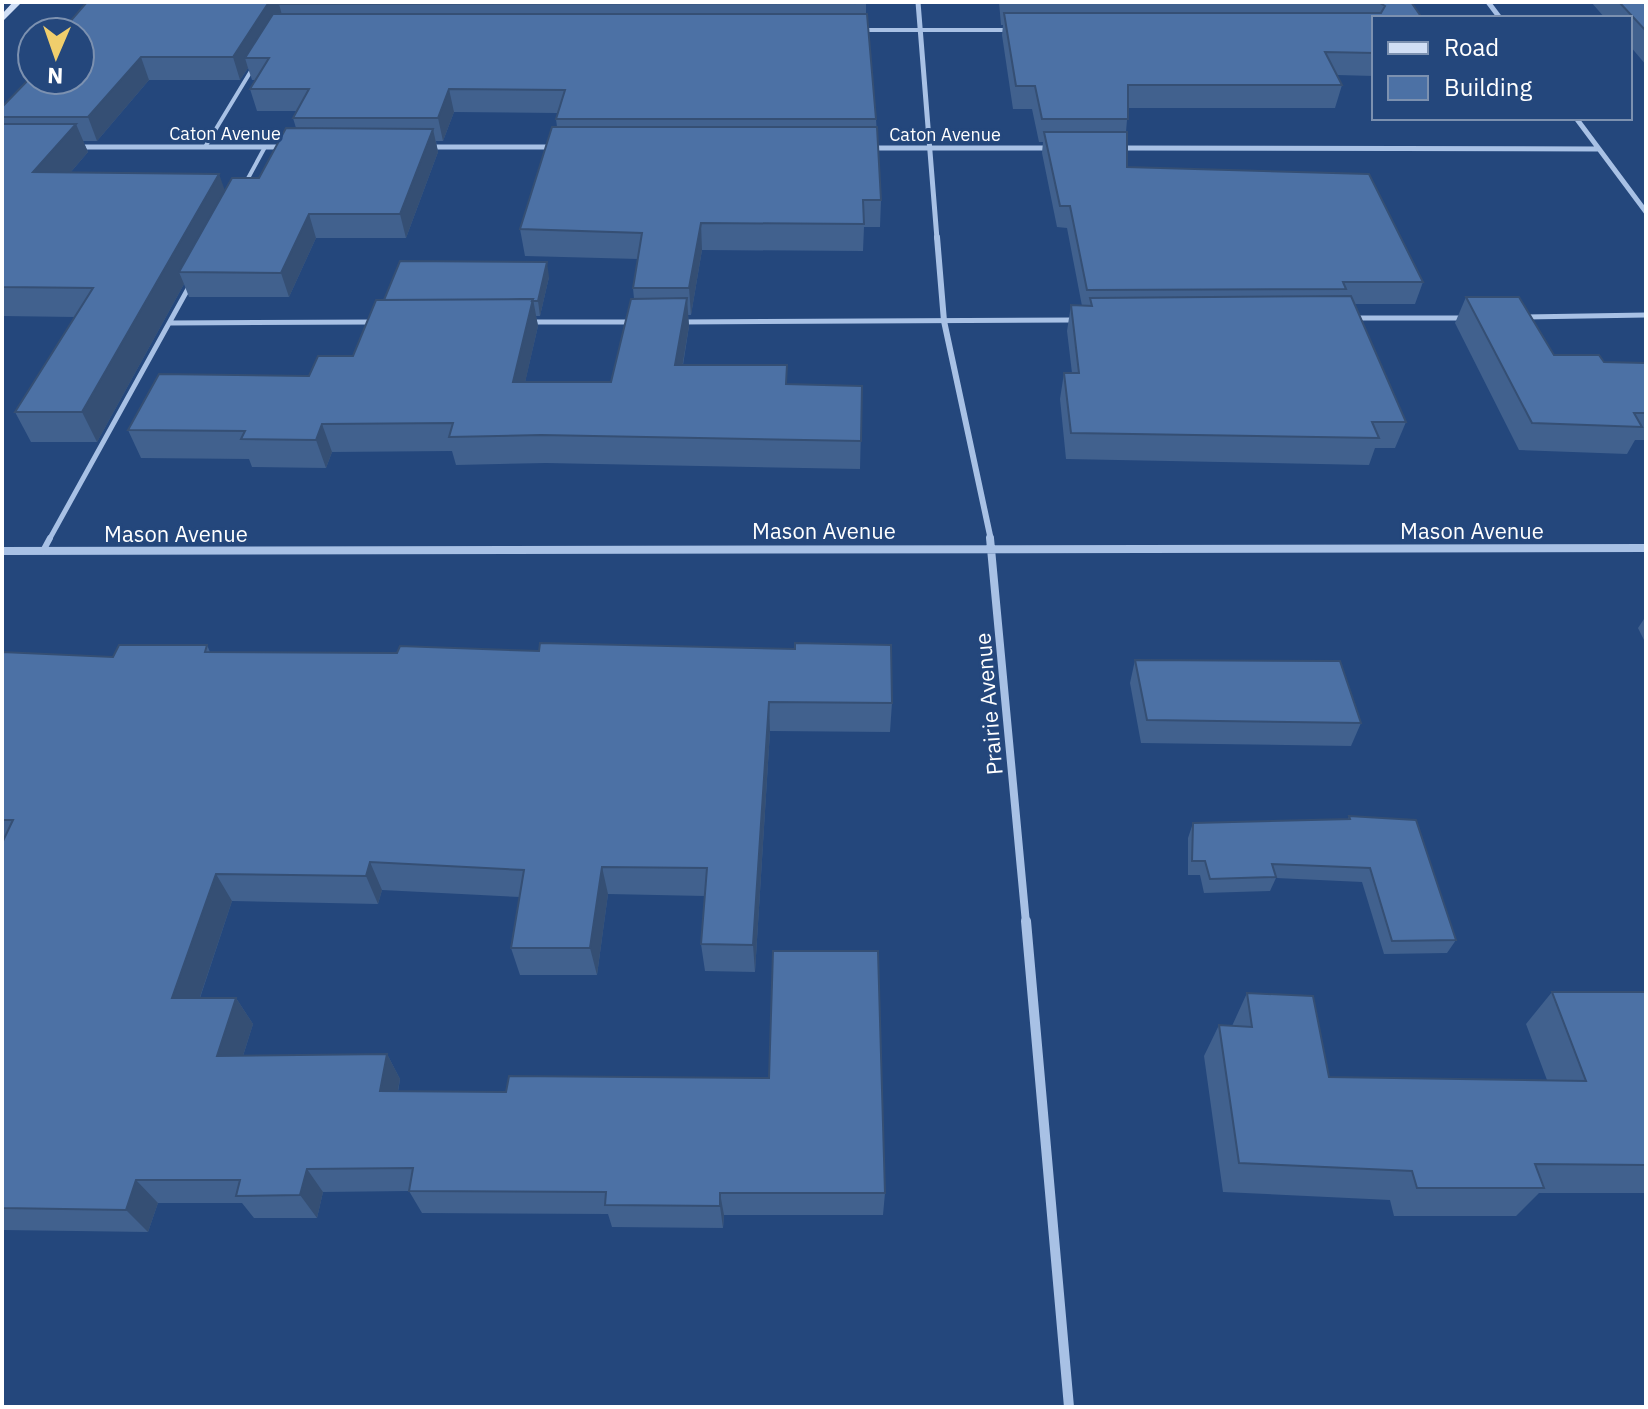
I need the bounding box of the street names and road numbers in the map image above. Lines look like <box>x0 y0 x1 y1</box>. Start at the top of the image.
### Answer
street label: Caton Avenue <box>169 122 281 145</box>
street label: Caton Avenue <box>889 123 1001 146</box>
street label: Mason Avenue <box>752 516 896 545</box>
street label: Mason Avenue <box>1400 516 1544 545</box>
street label: Mason Avenue <box>104 519 248 548</box>
street label: Prairie Avenue <box>967 632 1009 776</box>

